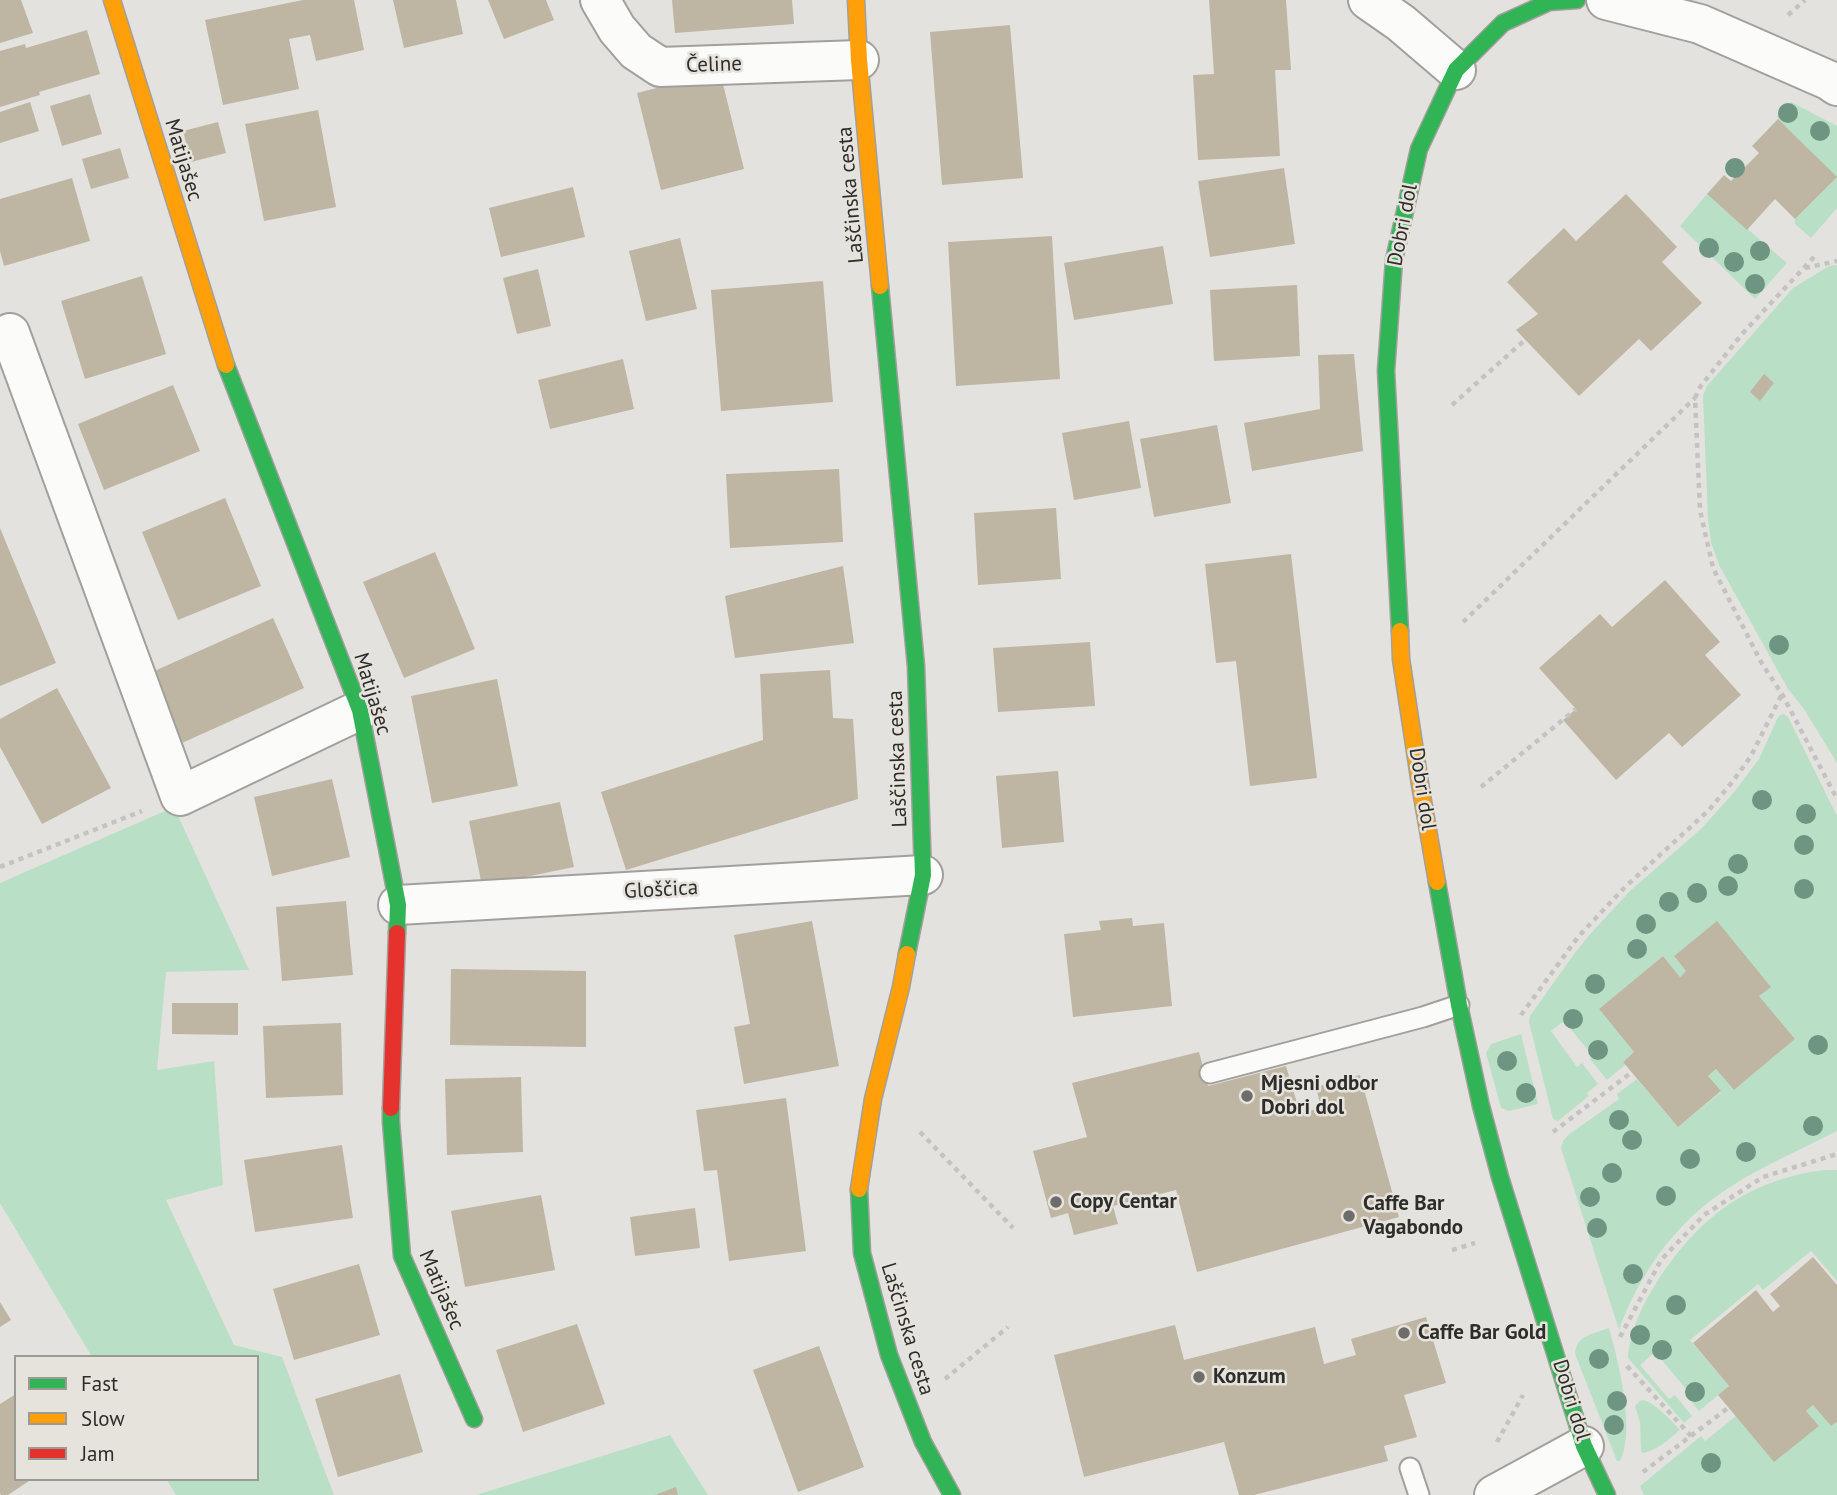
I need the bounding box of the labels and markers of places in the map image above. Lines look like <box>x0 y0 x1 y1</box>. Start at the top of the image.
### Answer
place label: Mjesni odbor Dobri dol <box>1261 1071 1378 1121</box>
marker: Mjesni odbor Dobri dol <box>1239 1088 1255 1104</box>
place label: Copy Centar <box>1070 1189 1177 1215</box>
place label: Caffe Bar Vagabondo <box>1363 1191 1463 1241</box>
marker: Copy Centar <box>1048 1194 1064 1210</box>
marker: Caffe Bar Vagabondo <box>1341 1208 1357 1224</box>
place label: Caffe Bar Gold <box>1418 1320 1546 1346</box>
marker: Caffe Bar Gold <box>1396 1325 1412 1341</box>
place label: Konzum <box>1213 1364 1286 1390</box>
marker: Konzum <box>1191 1369 1207 1385</box>

